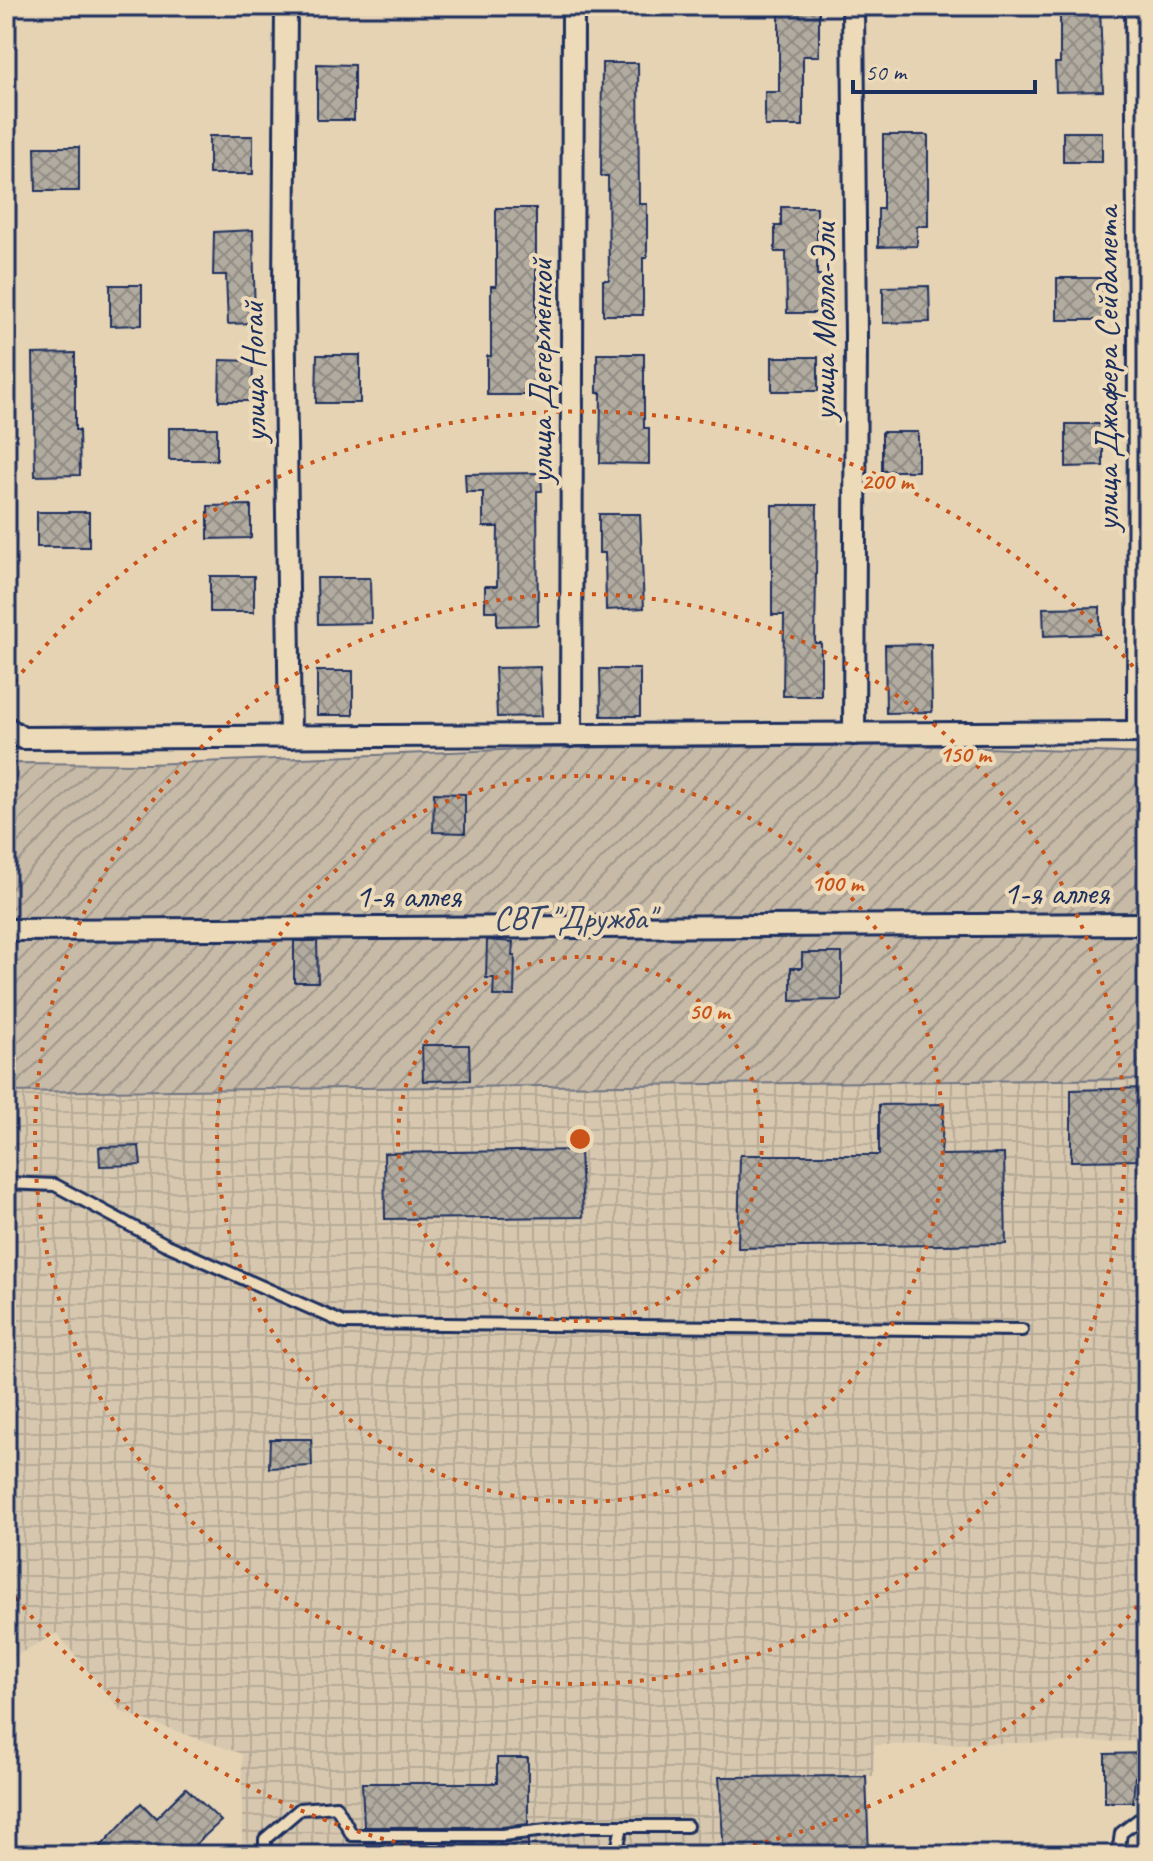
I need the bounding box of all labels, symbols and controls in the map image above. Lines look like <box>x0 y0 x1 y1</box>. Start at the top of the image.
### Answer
scale bar <box>853 44 1035 94</box>
text: 50 m <box>865 57 908 87</box>
street label: улица Джафера Сейдамета <box>1085 204 1128 533</box>
street label: улица Молла-Эли <box>802 221 845 423</box>
street label: улица Дегерменкой <box>519 257 562 486</box>
street label: улица Ногай <box>230 299 276 445</box>
text: 200 m <box>861 466 915 496</box>
text: 150 m <box>939 739 993 769</box>
text: 100 m <box>811 868 865 898</box>
street label: 1-я аллея <box>1003 871 1111 914</box>
street label: 1-я аллея <box>355 874 463 917</box>
park label: СВТ "Дружба" <box>493 896 662 939</box>
text: 50 m <box>689 996 732 1026</box>
centre of rings <box>566 1125 594 1153</box>

